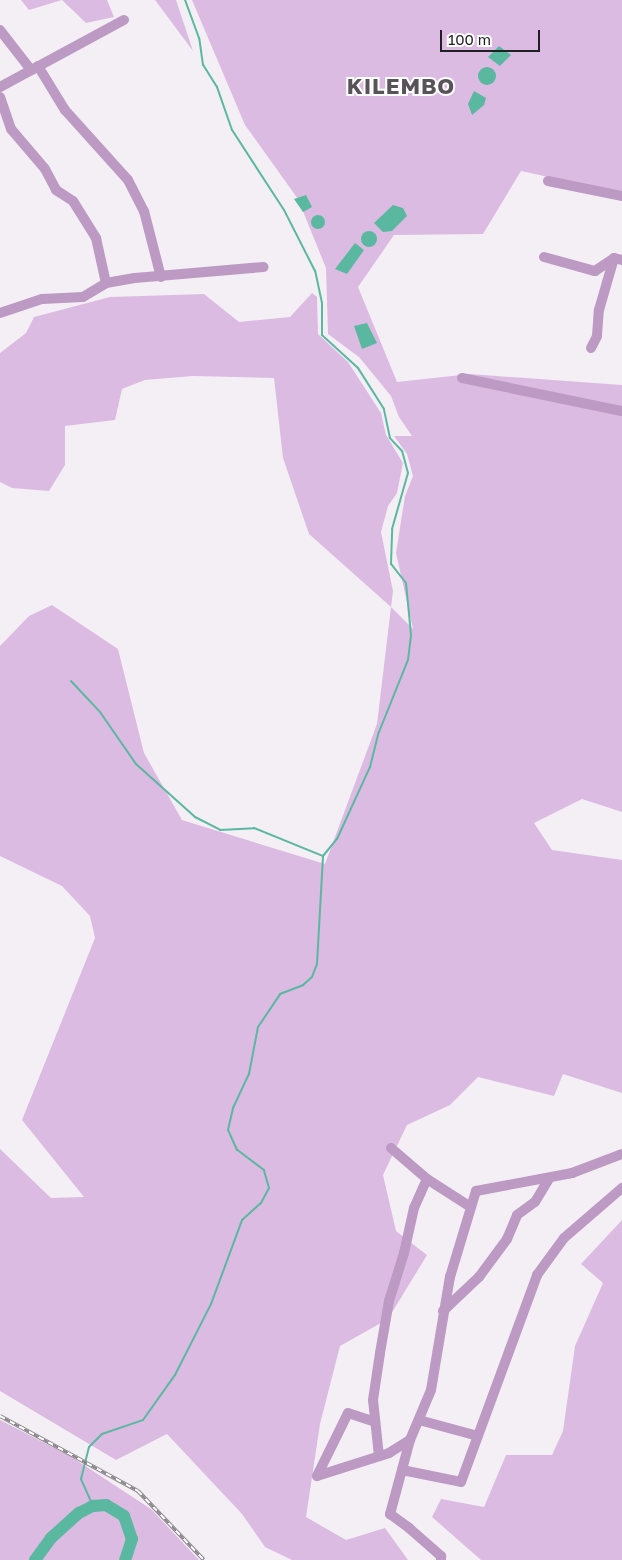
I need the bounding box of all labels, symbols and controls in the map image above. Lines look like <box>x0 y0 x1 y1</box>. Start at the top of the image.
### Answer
scale bar <box>442 20 542 52</box>
text: 100 m <box>448 30 491 48</box>
district label: KILEMBO <box>346 73 456 99</box>

